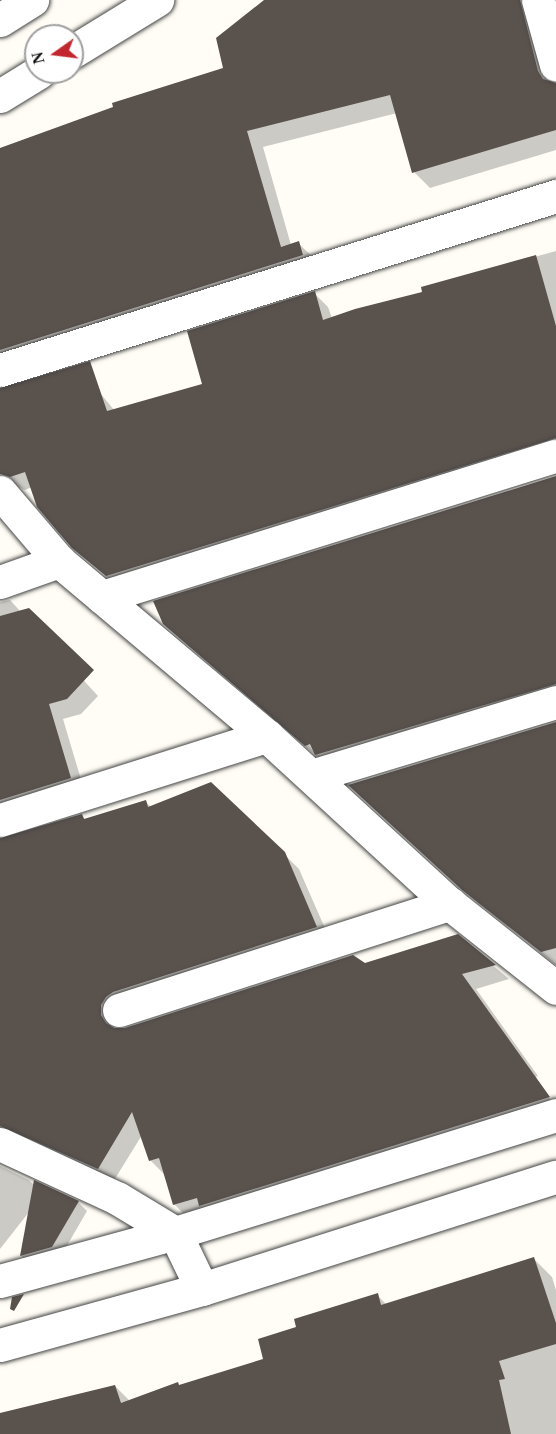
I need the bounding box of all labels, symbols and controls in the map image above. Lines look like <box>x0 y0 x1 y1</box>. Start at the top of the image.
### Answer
north arrow <box>24 24 84 84</box>
text: N <box>28 50 48 66</box>

